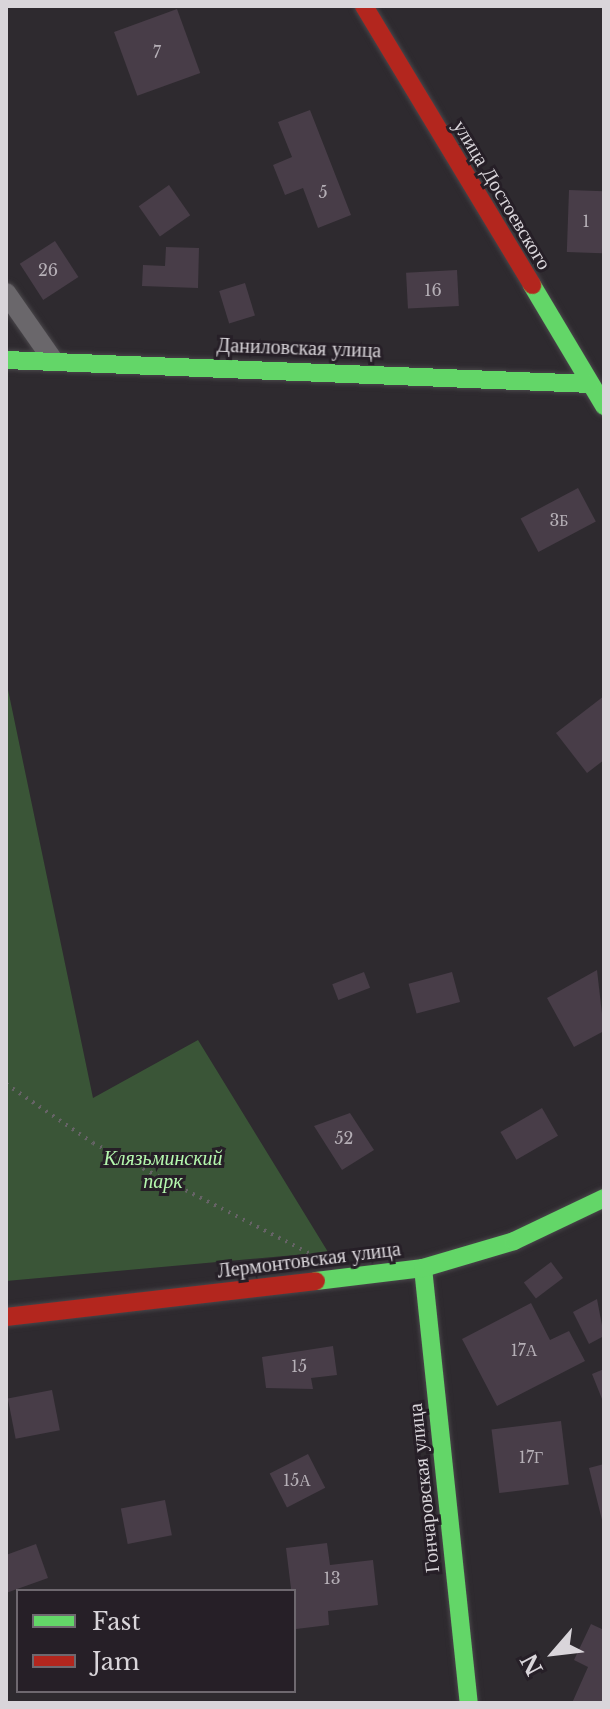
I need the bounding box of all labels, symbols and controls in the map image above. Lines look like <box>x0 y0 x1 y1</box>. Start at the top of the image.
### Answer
house number: 7 <box>153 42 161 62</box>
street label: улица Достоевского <box>448 116 556 274</box>
house number: 5 <box>318 182 328 202</box>
house number: 1 <box>582 211 590 231</box>
house number: 26 <box>38 260 58 280</box>
house number: 16 <box>424 280 442 300</box>
street label: Даниловская улица <box>216 333 382 363</box>
house number: 3Б <box>549 510 569 530</box>
house number: 52 <box>335 1128 353 1148</box>
park label: Клязьминский парк <box>103 1146 223 1193</box>
street label: Лермонтовская улица <box>216 1237 402 1283</box>
house number: 17А <box>511 1340 537 1360</box>
house number: 15 <box>291 1356 307 1376</box>
street label: Гончаровская улица <box>403 1402 445 1574</box>
house number: 17Г <box>519 1447 543 1467</box>
house number: 15А <box>283 1470 311 1490</box>
house number: 13 <box>324 1568 340 1588</box>
legend <box>16 1589 296 1693</box>
text: Fast <box>92 1607 140 1636</box>
north arrow <box>514 1613 594 1693</box>
text: Jam <box>92 1647 140 1676</box>
text: N <box>516 1649 549 1680</box>

